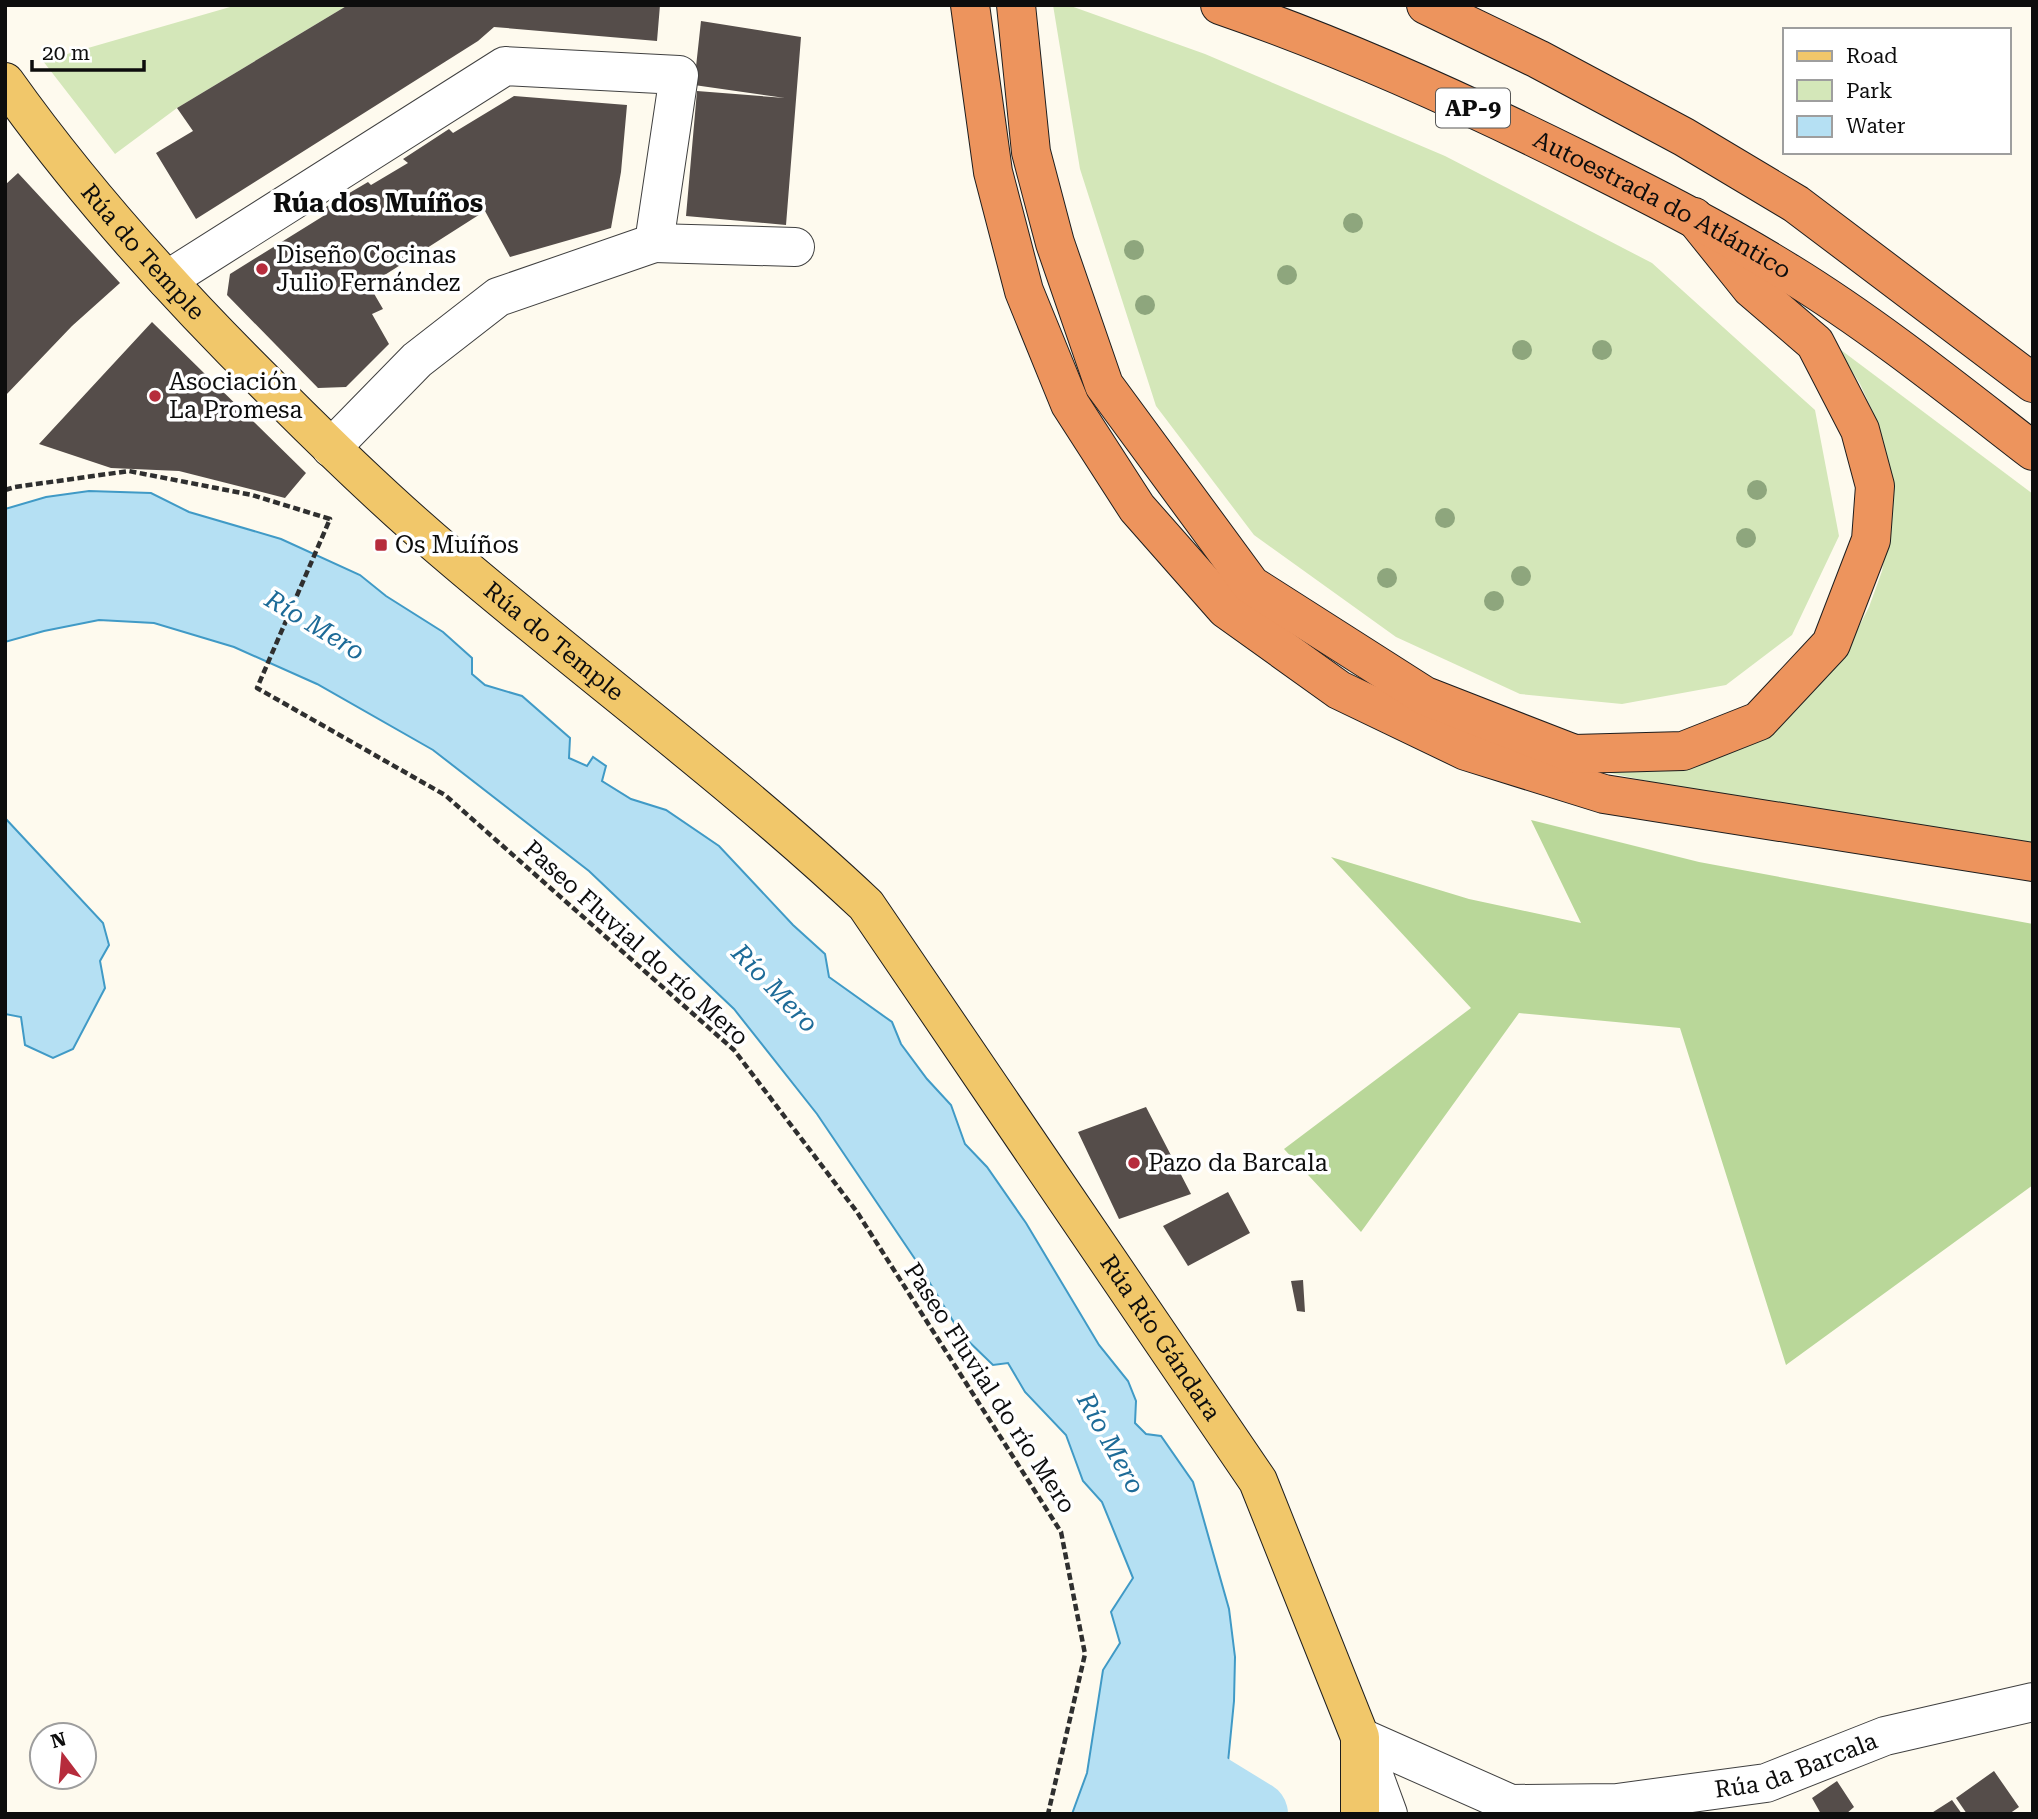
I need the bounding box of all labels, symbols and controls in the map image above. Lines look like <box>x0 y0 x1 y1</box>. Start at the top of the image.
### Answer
scale bar <box>32 28 144 72</box>
legend <box>1783 28 2010 154</box>
text: 20 m <box>42 41 90 65</box>
text: Road <box>1846 44 1898 68</box>
text: Park <box>1846 79 1892 103</box>
road number: AP-9 <box>1436 88 1510 128</box>
text: Water <box>1846 114 1906 138</box>
street label: Autoestrada do Atlántico <box>1529 125 1796 285</box>
street label: Rúa do Temple <box>75 178 210 326</box>
district label: Rúa dos Muíños <box>273 188 483 218</box>
place label: Diseño Cocinas Julio Fernández <box>276 241 460 297</box>
marker: Diseño Cocinas Julio Fernández <box>254 261 270 277</box>
place label: Asociación La Promesa <box>169 368 302 424</box>
marker: Asociación La Promesa <box>147 388 163 404</box>
place label: Os Muíños <box>395 531 519 559</box>
marker: Os Muíños <box>373 537 389 553</box>
street label: Rúa do Temple <box>478 576 629 707</box>
water label: Río Mero <box>259 583 370 666</box>
street label: Paseo Fluvial do río Mero <box>518 835 754 1051</box>
water label: Río Mero <box>725 937 824 1038</box>
place label: Pazo da Barcala <box>1148 1149 1328 1177</box>
marker: Pazo da Barcala <box>1126 1155 1142 1171</box>
street label: Rúa Río Gándara <box>1094 1250 1227 1426</box>
street label: Paseo Fluvial do río Mero <box>899 1258 1081 1518</box>
water label: Río Mero <box>1071 1386 1151 1499</box>
north arrow <box>28 1721 98 1791</box>
street label: Rúa da Barcala <box>1713 1726 1881 1804</box>
text: N <box>48 1727 69 1753</box>

